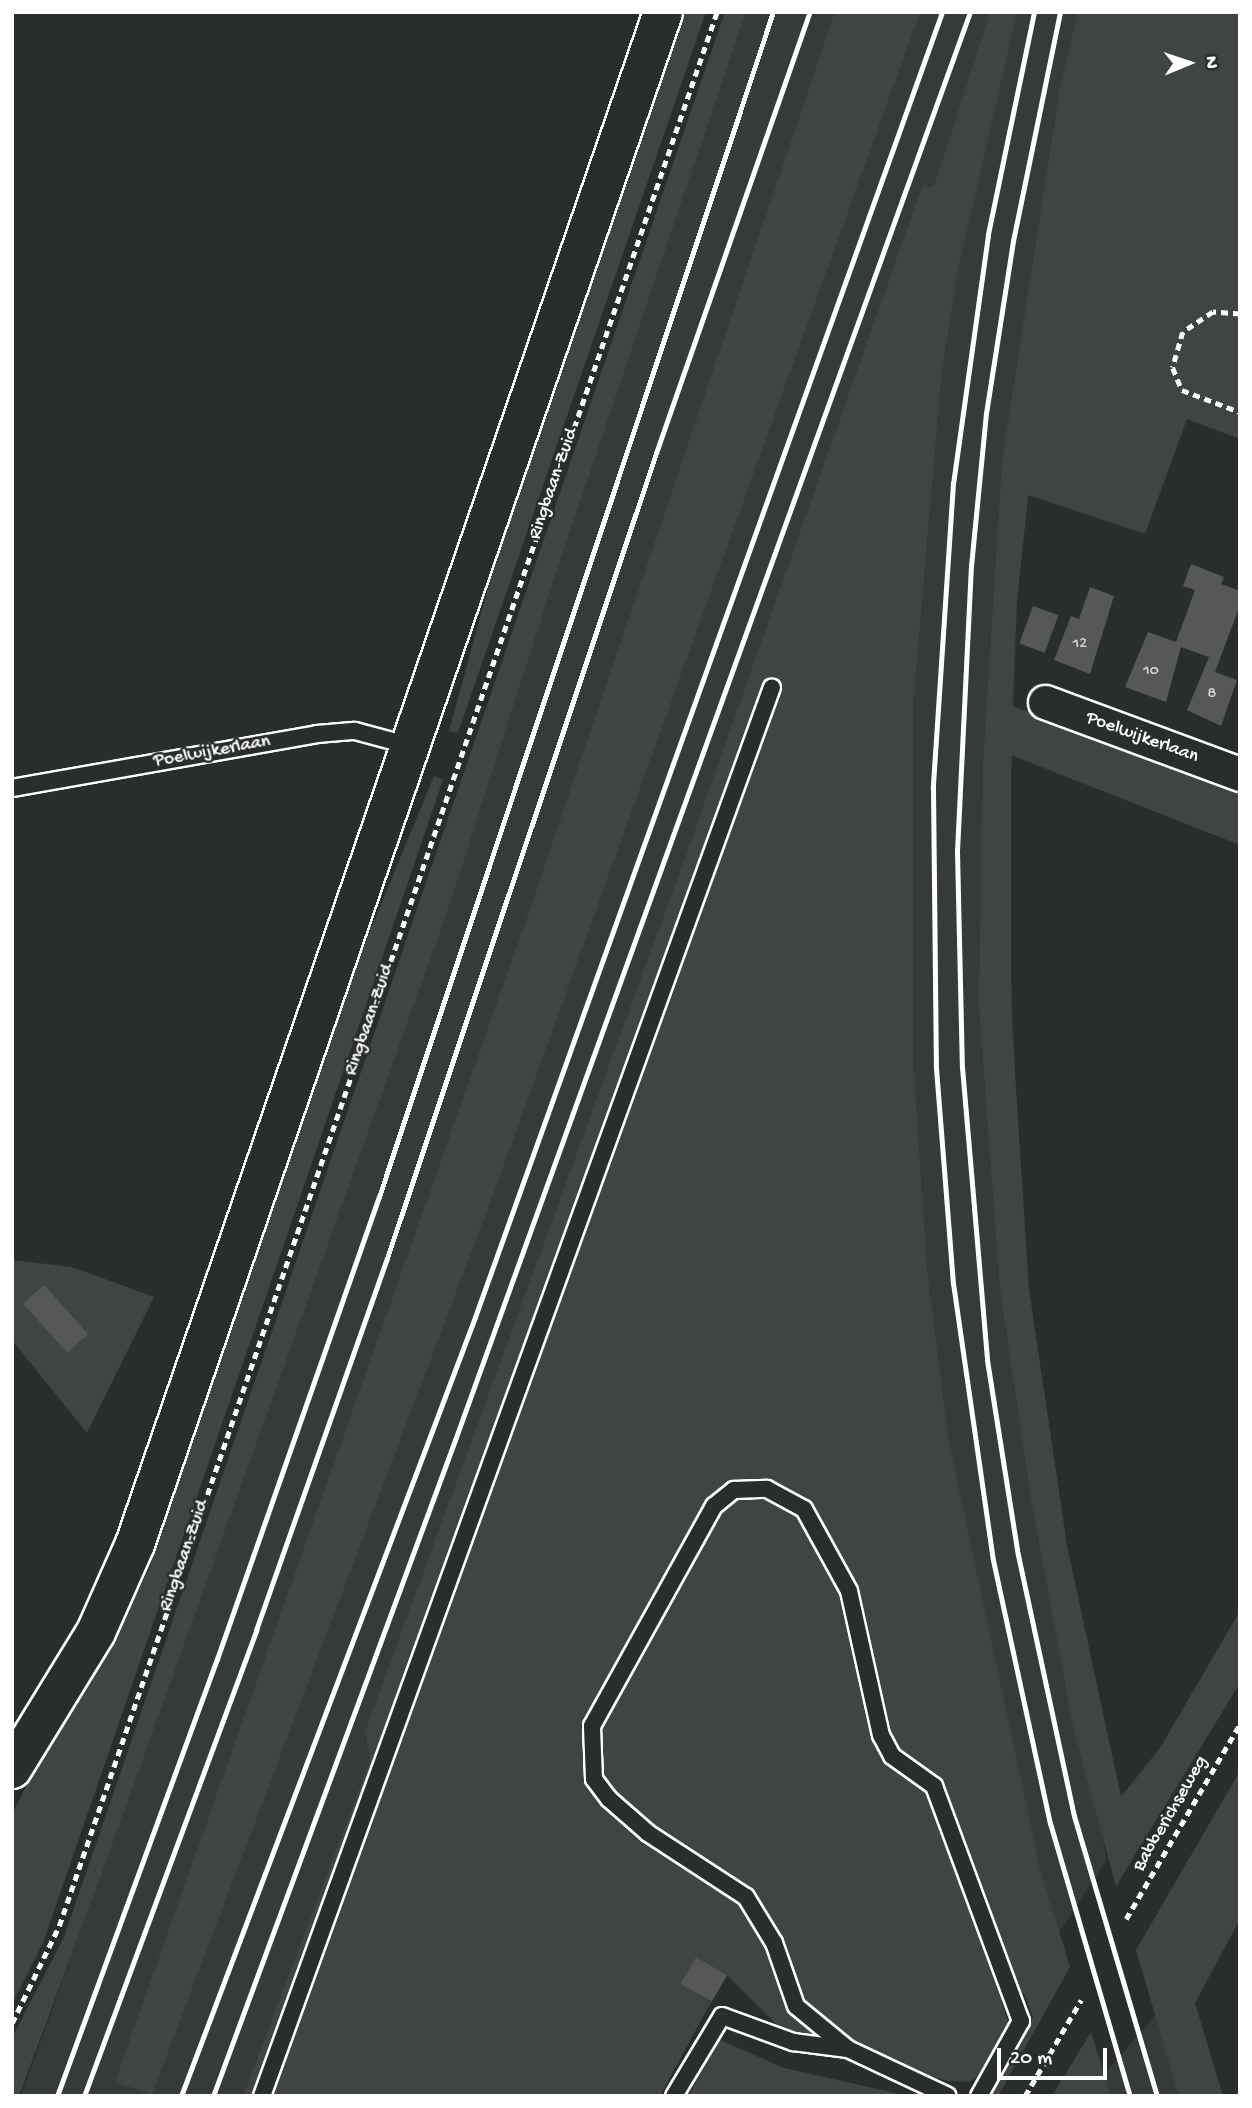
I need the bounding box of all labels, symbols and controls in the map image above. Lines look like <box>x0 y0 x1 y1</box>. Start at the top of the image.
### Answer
north arrow <box>1154 28 1224 98</box>
text: N <box>1199 56 1222 69</box>
street label: Ringbaan-Zuid <box>524 425 584 543</box>
house number: 12 <box>1073 635 1087 655</box>
house number: 10 <box>1143 662 1159 682</box>
house number: 8 <box>1208 685 1216 705</box>
street label: Poelwijkerlaan <box>1083 707 1201 769</box>
street label: Poelwijkerlaan <box>152 731 272 773</box>
street label: Ringbaan-Zuid <box>340 961 400 1079</box>
street label: Ringbaan-Zuid <box>155 1497 215 1615</box>
street label: Babberichseweg <box>1129 1752 1213 1876</box>
scale bar <box>1000 2035 1110 2078</box>
text: 20 m <box>1010 2047 1052 2072</box>

